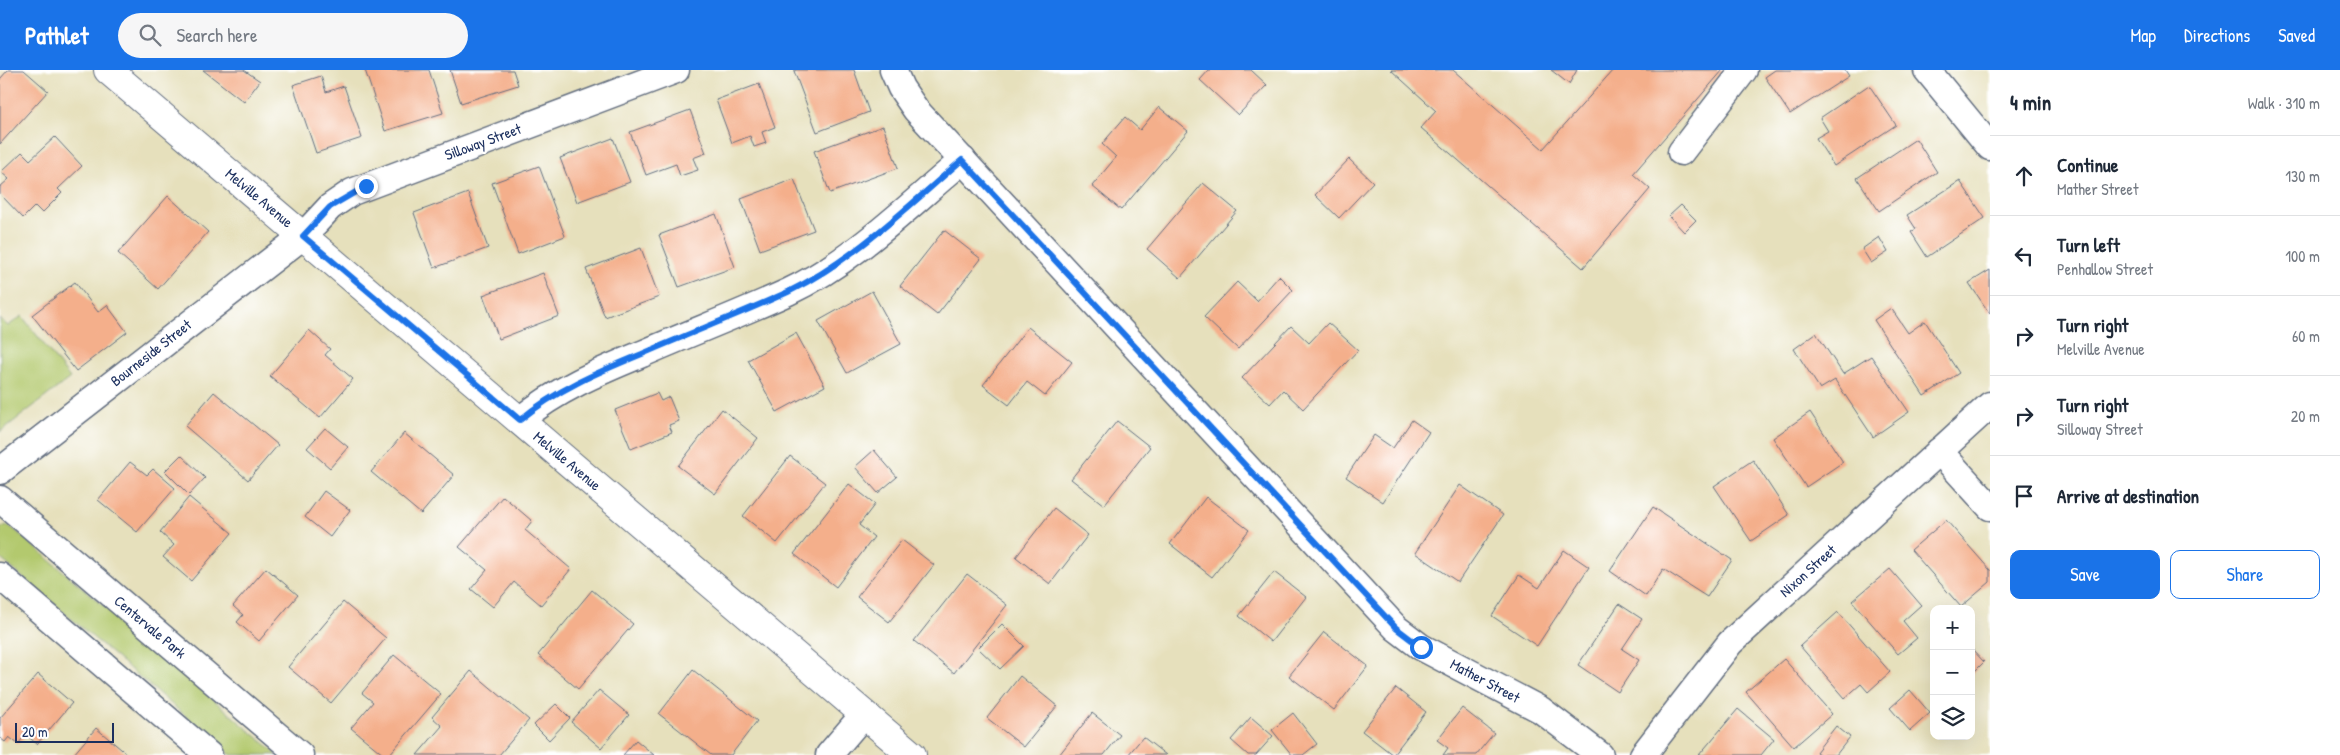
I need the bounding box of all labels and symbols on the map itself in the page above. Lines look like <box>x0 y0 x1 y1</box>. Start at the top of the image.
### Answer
street label: Silloway Street <box>442 118 525 165</box>
street label: Melville Avenue <box>221 163 298 232</box>
route end <box>355 175 378 198</box>
street label: Bourneside Street <box>106 314 196 391</box>
street label: Melville Avenue <box>529 426 606 495</box>
street label: Nixon Street <box>1775 539 1841 602</box>
street label: Centervale Park <box>110 590 191 663</box>
route start <box>1410 636 1433 659</box>
street label: Mather Street <box>1447 653 1525 708</box>
scale bar <box>15 720 114 743</box>

